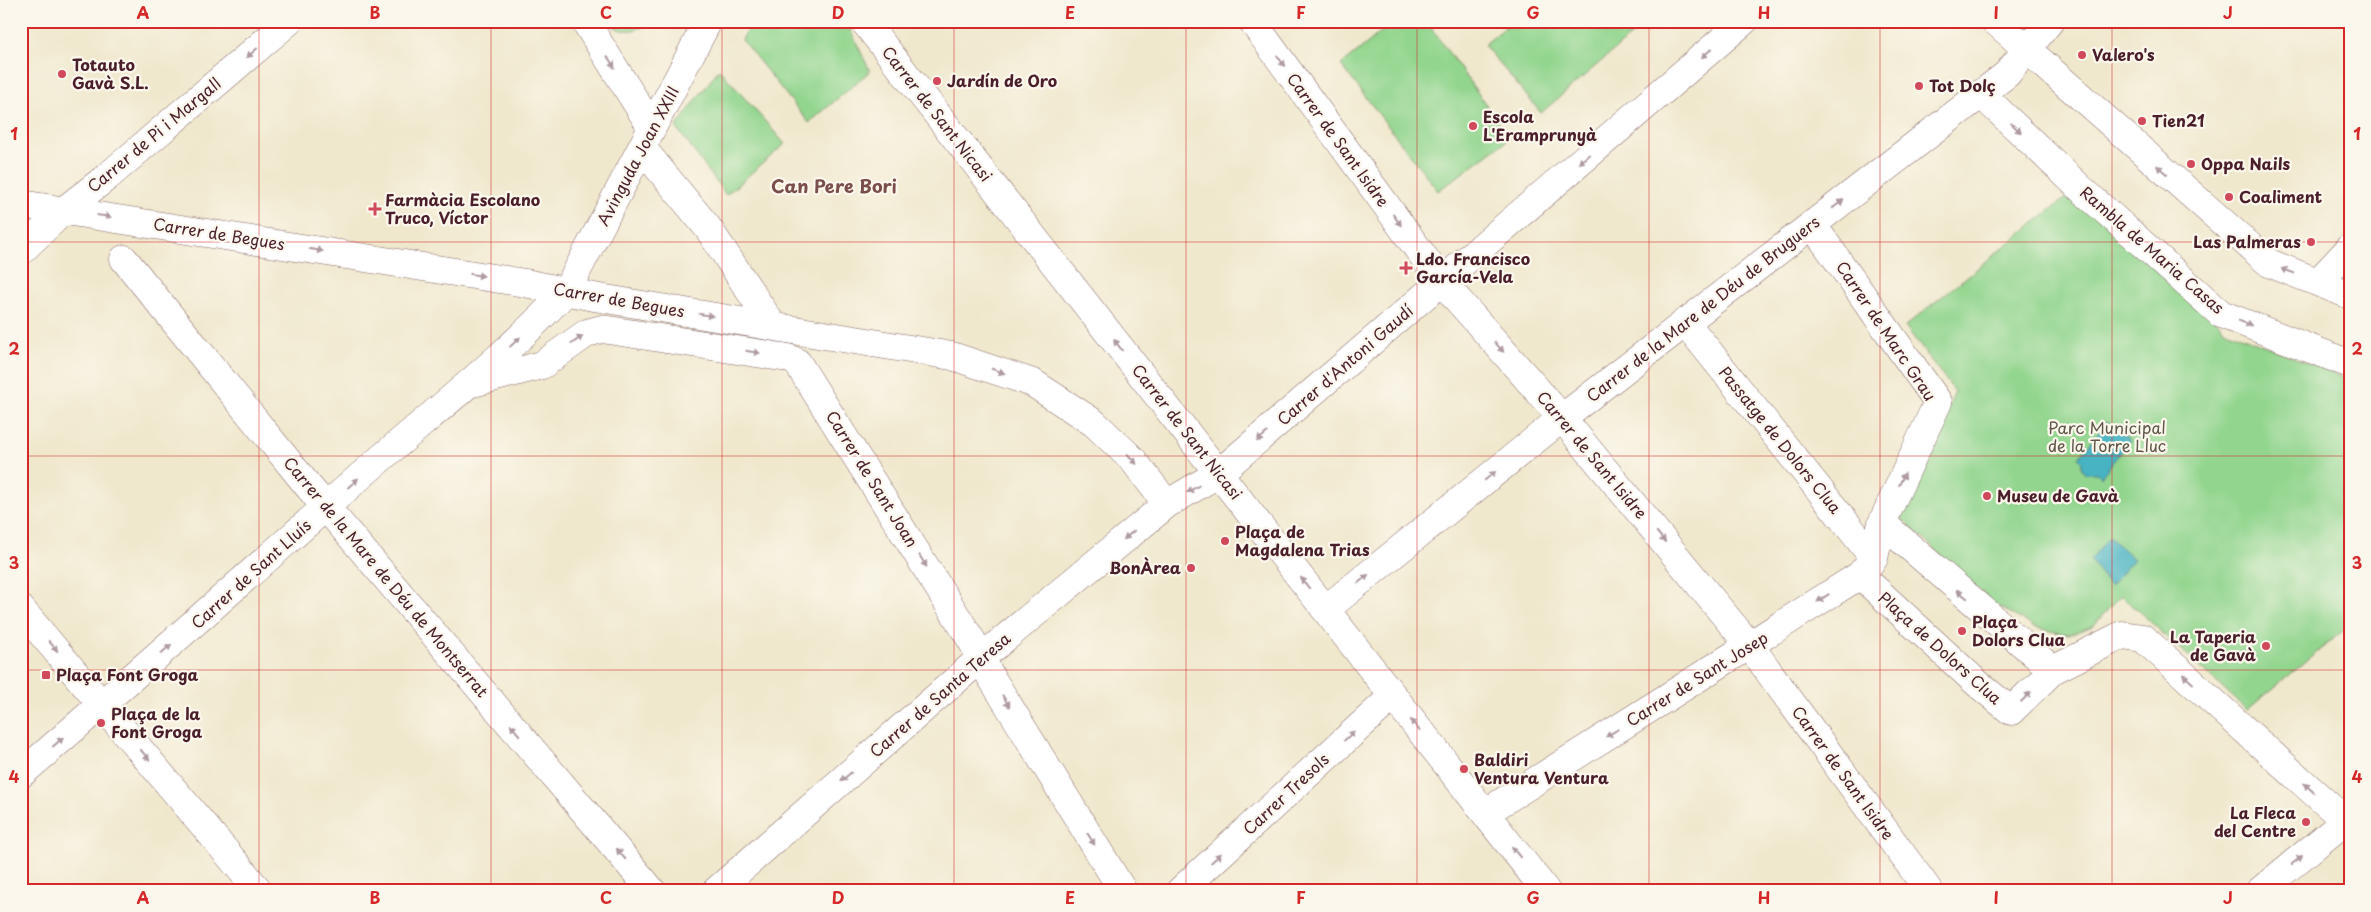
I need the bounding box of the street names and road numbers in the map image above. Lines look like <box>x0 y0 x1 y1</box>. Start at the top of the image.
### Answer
street label: Carrer de Sant Nicasi <box>877 40 998 186</box>
street label: Carrer de Sant Isidre <box>1282 67 1396 211</box>
street label: Carrer de Pi i Margall <box>81 71 225 197</box>
street label: Avinguda Joan XXIII <box>590 81 684 230</box>
street label: Rambla de Maria Casas <box>2075 180 2230 319</box>
street label: Carrer de la Mare de Déu de Bruguers <box>1581 209 1824 407</box>
street label: Carrer de Begues <box>152 211 287 255</box>
street label: Carrer de Marc Grau <box>1831 256 1943 405</box>
street label: Carrer de Begues <box>552 276 687 322</box>
street label: Carrer d'Antoni Gaudí <box>1271 298 1418 430</box>
street label: Carrer de Sant Nicasi <box>1127 358 1248 504</box>
street label: Passatge de Dolors Clua <box>1714 361 1848 518</box>
street label: Carrer de Sant Isidre <box>1532 385 1654 524</box>
street label: Carrer de Sant Joan <box>821 406 925 551</box>
street label: Carrer de la Mare de Déu de Montserrat <box>279 451 495 702</box>
street label: Carrer de Sant Lluís <box>185 513 316 634</box>
street label: Plaça de Dolors Clua <box>1874 585 2008 709</box>
street label: Carrer de Sant Josep <box>1621 625 1772 732</box>
street label: Carrer de Santa Teresa <box>864 626 1015 762</box>
street label: Carrer de Sant Isidre <box>1787 700 1901 844</box>
street label: Carrer Tresols <box>1237 747 1334 840</box>

